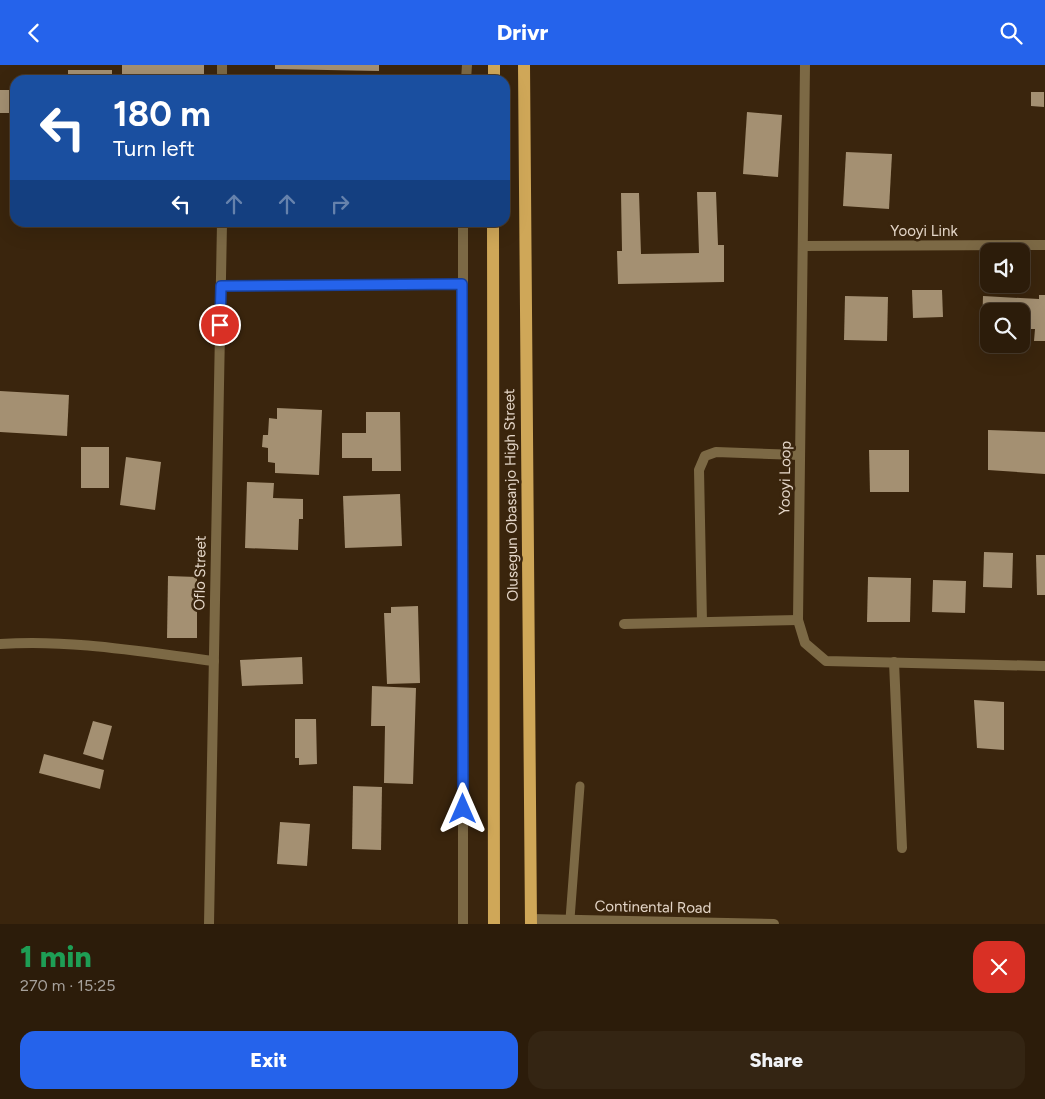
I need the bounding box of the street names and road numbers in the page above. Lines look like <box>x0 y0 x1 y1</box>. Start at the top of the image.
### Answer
street label: Yooyi Link <box>890 222 958 240</box>
street label: Olusegun Obasanjo High Street <box>500 388 522 602</box>
street label: Yooyi Loop <box>775 440 795 515</box>
street label: Oflo Street <box>190 535 210 611</box>
street label: Continental Road <box>594 897 712 917</box>

